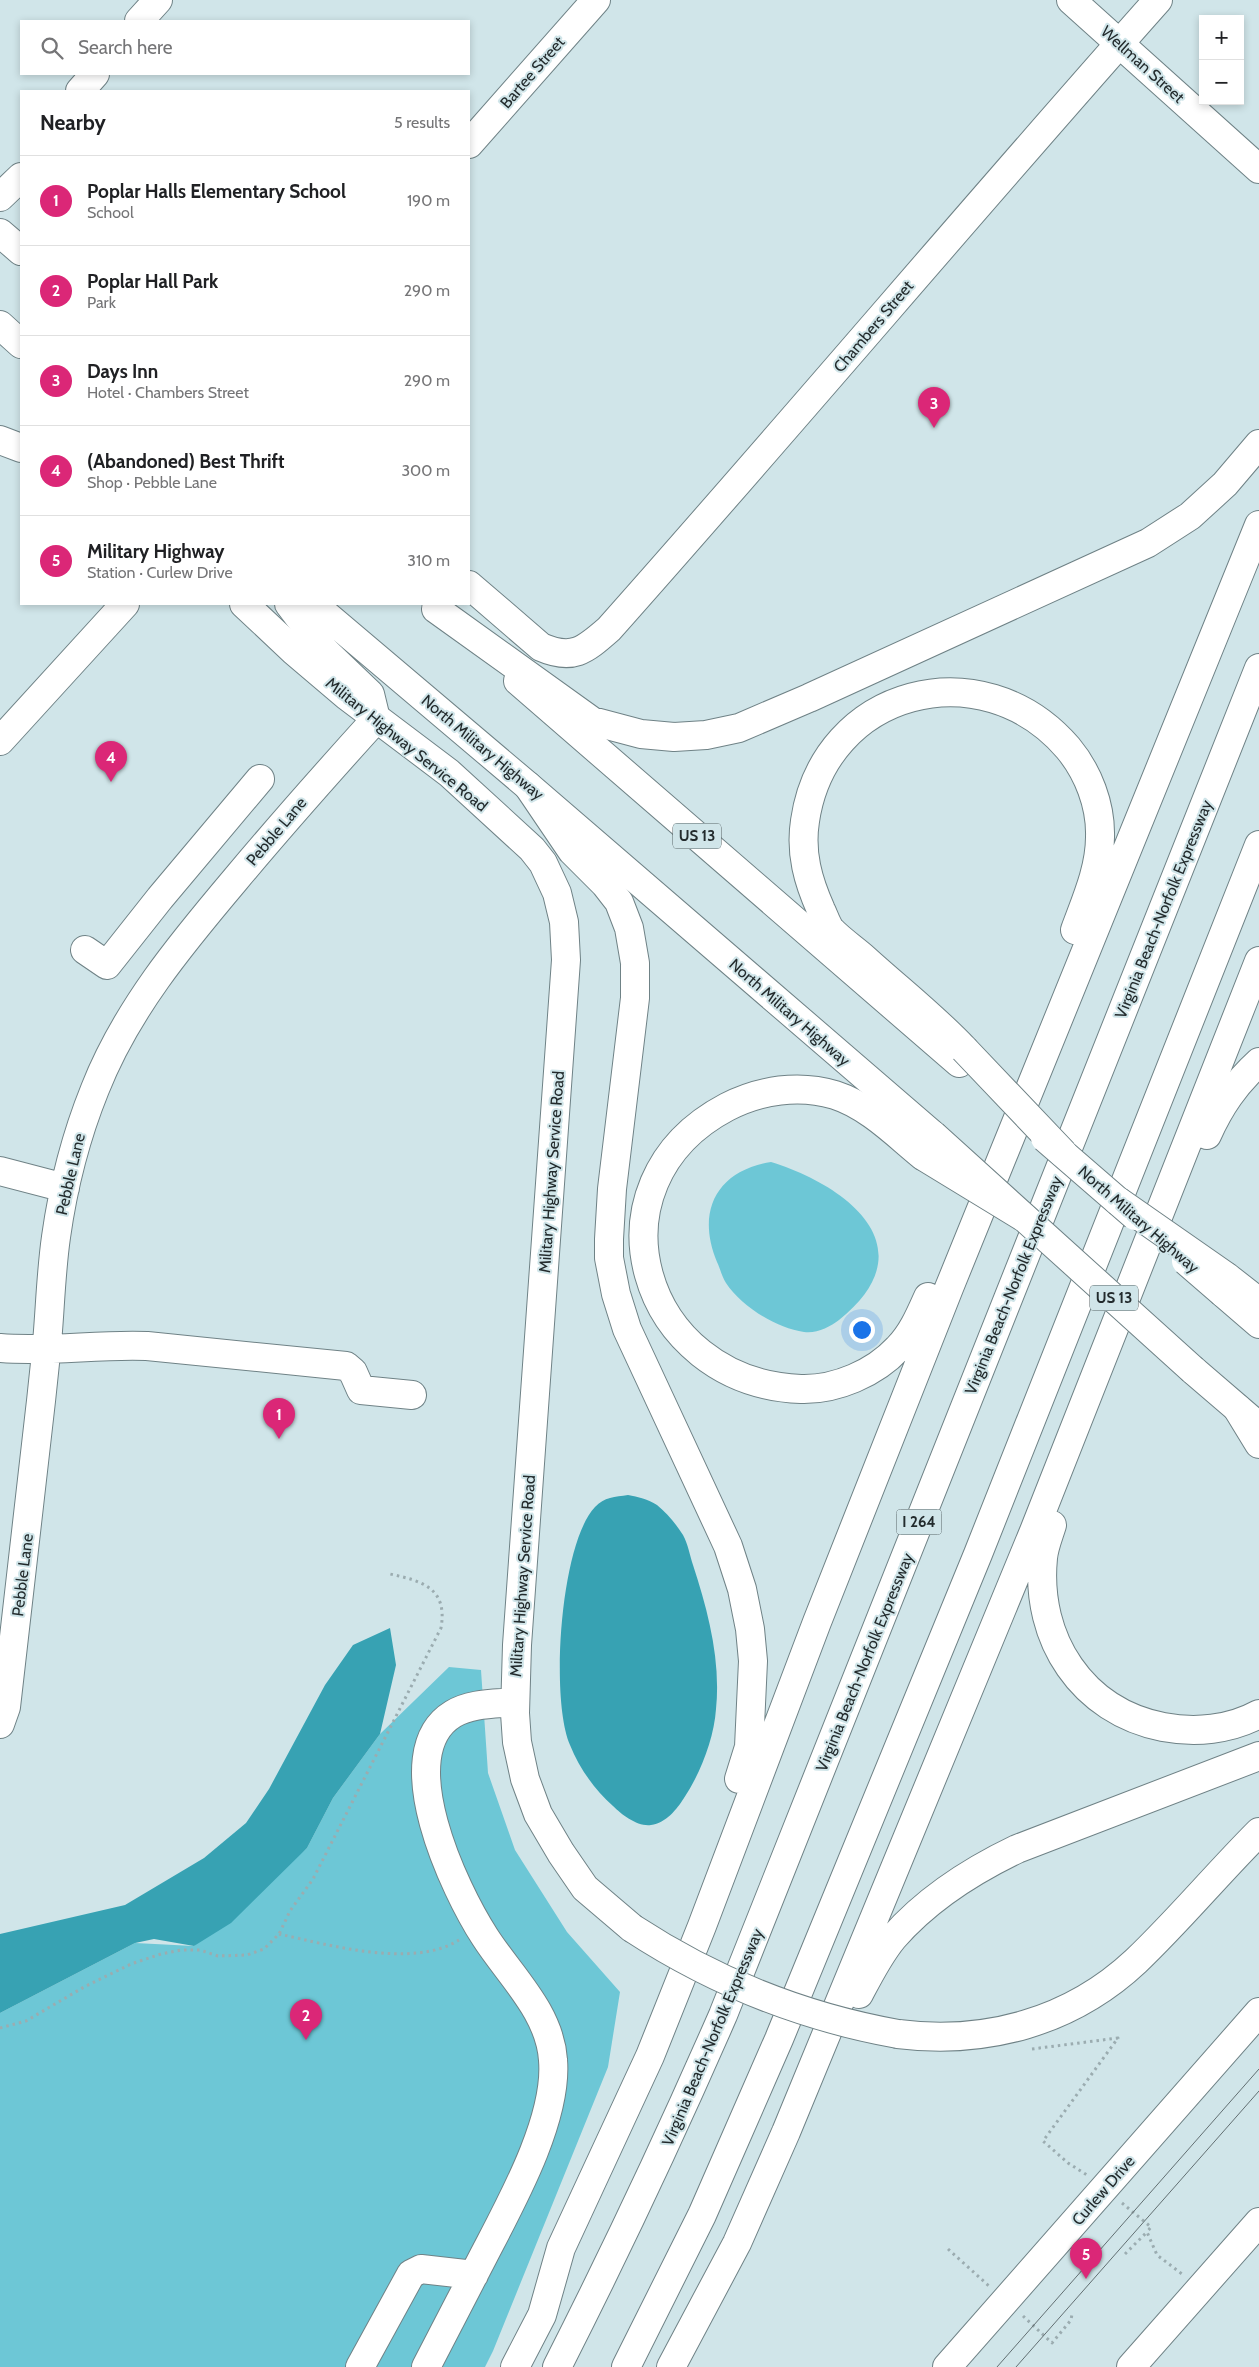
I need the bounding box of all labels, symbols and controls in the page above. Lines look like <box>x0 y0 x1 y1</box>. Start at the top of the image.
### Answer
map controls <box>1199 15 1244 105</box>
button: + <box>1199 15 1244 60</box>
search box <box>20 20 470 75</box>
street label: Wellman Street <box>1097 22 1189 107</box>
street label: Bartee Street <box>496 32 569 112</box>
icon: search <box>38 34 66 62</box>
text: Search here <box>78 36 172 59</box>
button: − <box>1199 60 1244 105</box>
text: Nearby <box>40 110 106 135</box>
text: 5 results <box>394 113 450 132</box>
text: Poplar Halls Elementary School <box>87 180 346 203</box>
text: 1 <box>53 191 59 210</box>
text: 190 m <box>407 191 450 210</box>
text: School <box>87 203 134 222</box>
text: Poplar Hall Park <box>87 270 218 293</box>
street label: Chambers Street <box>830 276 918 376</box>
text: 2 <box>52 281 60 300</box>
text: 290 m <box>404 281 450 300</box>
text: Park <box>87 293 116 312</box>
text: Days Inn <box>87 360 158 383</box>
text: 3 <box>52 371 60 390</box>
text: 290 m <box>404 371 450 390</box>
text: Hotel · Chambers Street <box>87 383 249 402</box>
pin: 3 <box>918 387 950 428</box>
text: (Abandoned) Best Thrift <box>87 450 284 473</box>
text: 4 <box>51 461 61 480</box>
text: 300 m <box>401 461 450 480</box>
text: Shop · Pebble Lane <box>87 473 217 492</box>
text: Military Highway <box>87 540 225 563</box>
text: 5 <box>52 551 60 570</box>
text: 310 m <box>407 551 450 570</box>
text: Station · Curlew Drive <box>87 563 233 582</box>
street label: Military Highway Service Road <box>322 673 491 815</box>
street label: North Military Highway <box>418 691 548 804</box>
pin: 4 <box>95 741 127 782</box>
street label: Pebble Lane <box>242 793 310 869</box>
street label: Virginia Beach-Norfolk Expressway <box>1111 797 1216 1021</box>
road number: US 13 <box>673 824 721 848</box>
street label: North Military Highway <box>725 955 854 1070</box>
street label: Military Highway Service Road <box>535 1070 568 1274</box>
street label: Pebble Lane <box>52 1131 89 1217</box>
street label: North Military Highway <box>1074 1162 1203 1277</box>
street label: Virginia Beach-Norfolk Expressway <box>961 1173 1066 1397</box>
road number: US 13 <box>1090 1286 1138 1310</box>
your location <box>849 1317 875 1343</box>
pin: 1 <box>263 1398 295 1439</box>
street label: Military Highway Service Road <box>506 1474 539 1678</box>
road number: I 264 <box>896 1510 942 1534</box>
street label: Pebble Lane <box>8 1533 37 1618</box>
street label: Virginia Beach-Norfolk Expressway <box>812 1550 917 1774</box>
street label: Virginia Beach-Norfolk Expressway <box>658 1926 767 2149</box>
pin: 2 <box>290 1999 322 2040</box>
street label: Curlew Drive <box>1068 2152 1139 2229</box>
pin: 5 <box>1070 2238 1102 2279</box>

